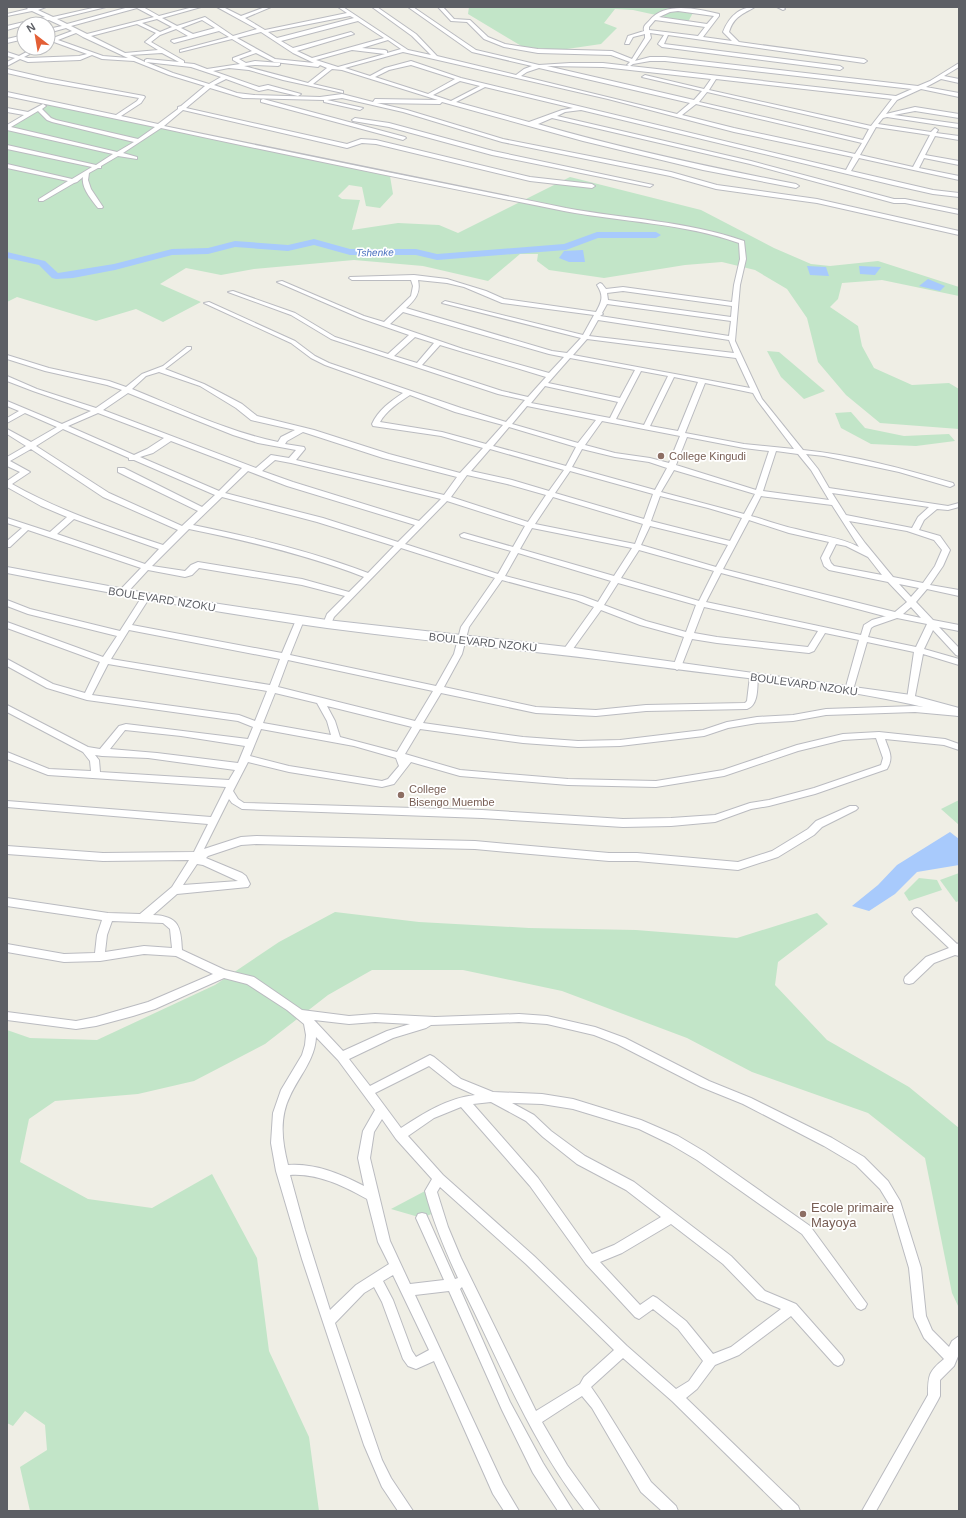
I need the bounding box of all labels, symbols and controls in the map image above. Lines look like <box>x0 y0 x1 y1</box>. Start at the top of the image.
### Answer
north arrow <box>16 16 56 56</box>
text: N <box>24 20 37 35</box>
water label: Tshenke <box>356 247 394 258</box>
place label: College Kingudi <box>669 450 746 462</box>
marker: College Kingudi <box>656 451 666 461</box>
street label: BOULEVARD NZOKU <box>107 585 217 613</box>
street label: BOULEVARD NZOKU <box>428 630 538 654</box>
street label: BOULEVARD NZOKU <box>749 671 859 698</box>
place label: College Bisengo Muembe <box>409 783 495 808</box>
marker: College Bisengo Muembe <box>396 790 406 800</box>
place label: Ecole primaire Mayoya <box>811 1200 894 1230</box>
marker: Ecole primaire Mayoya <box>798 1209 808 1219</box>

